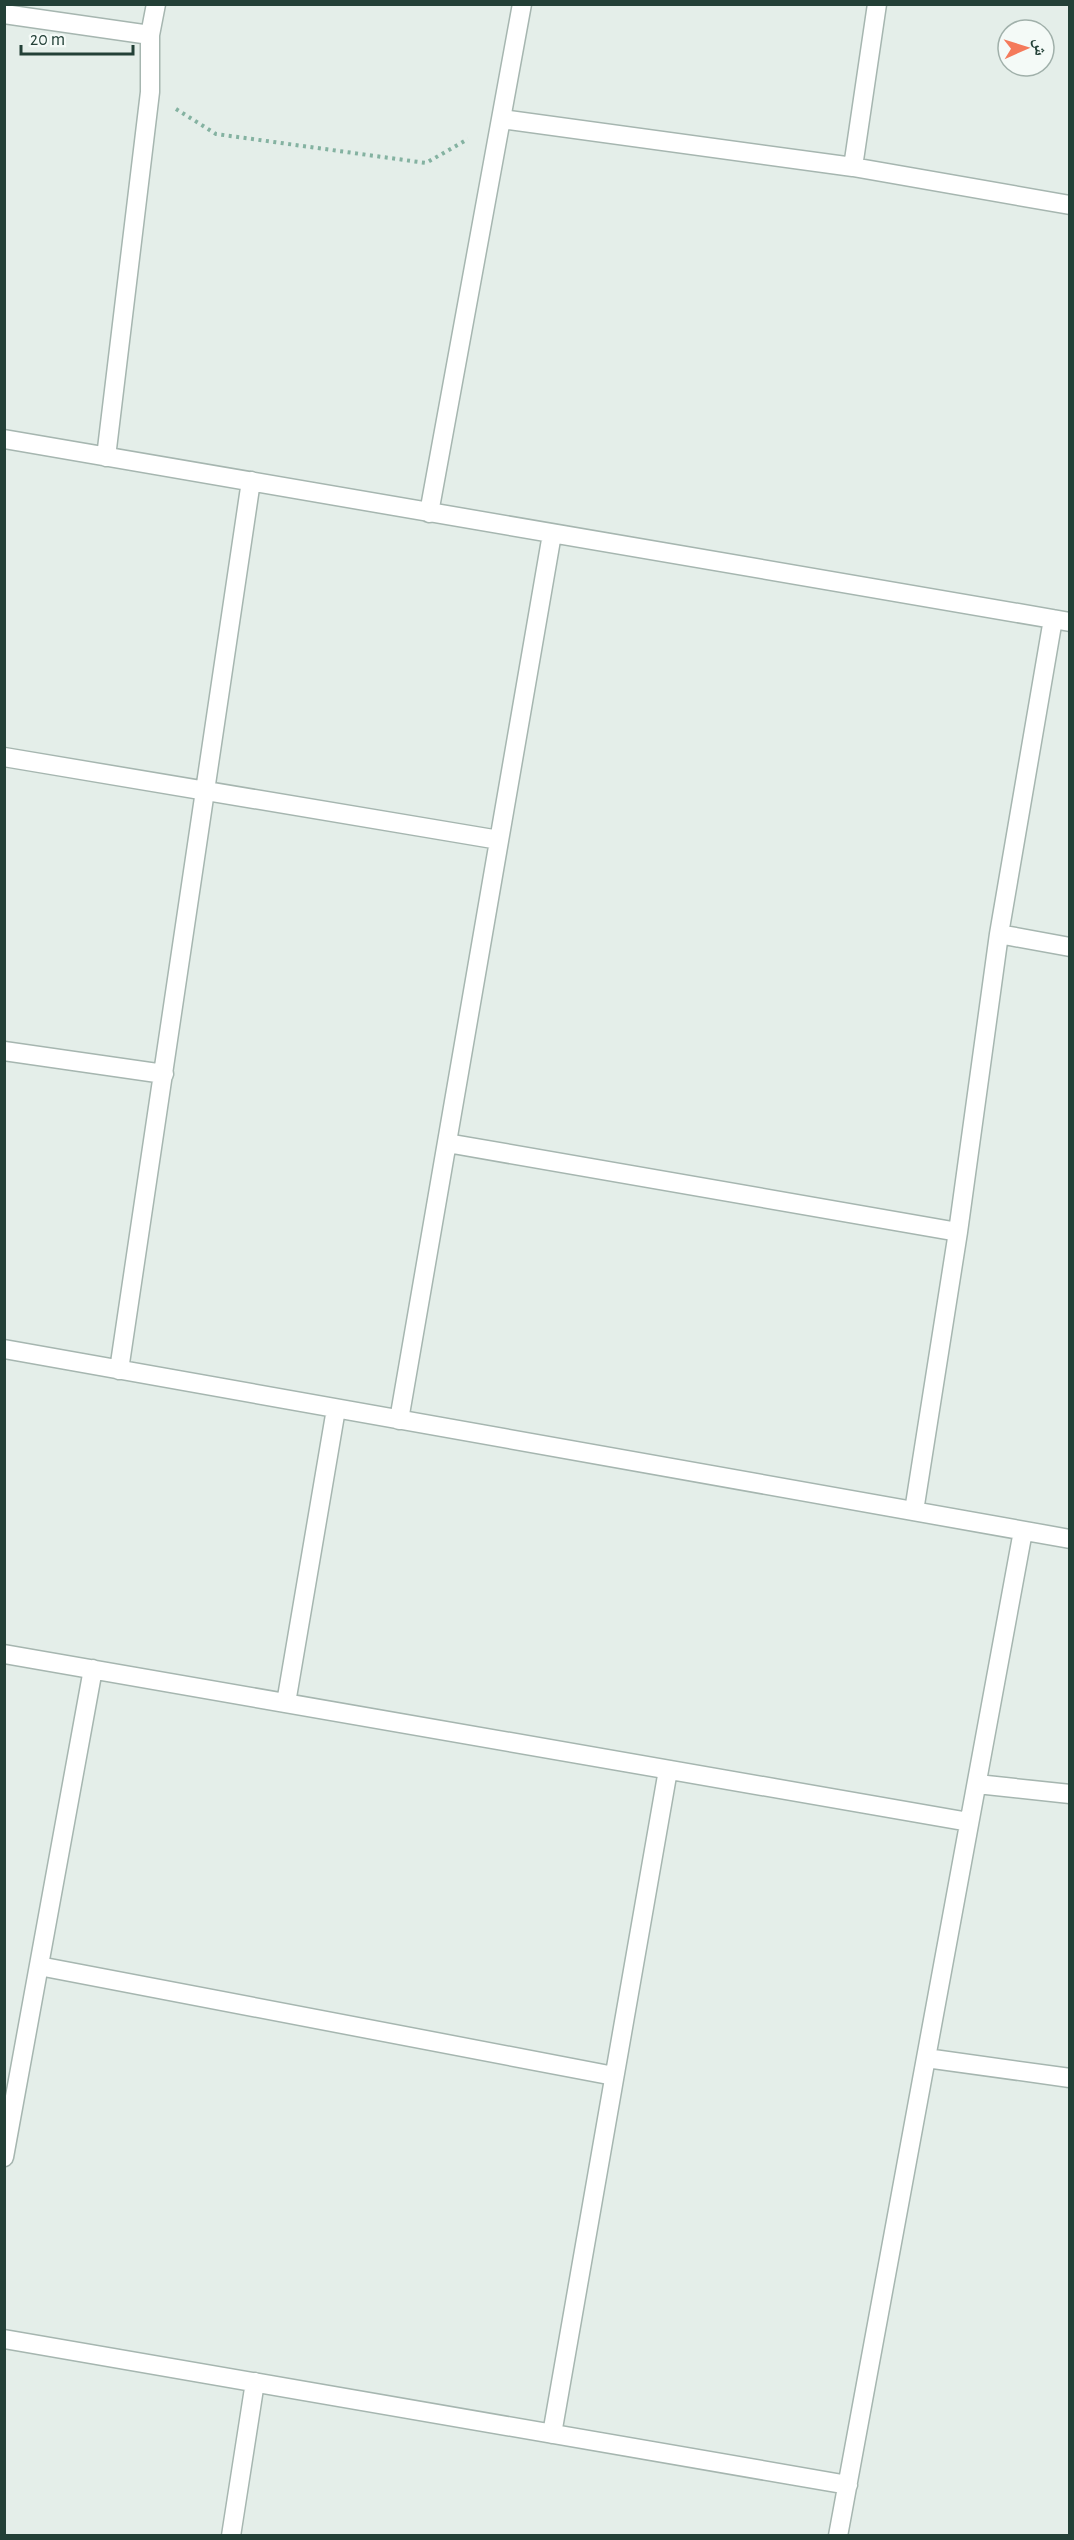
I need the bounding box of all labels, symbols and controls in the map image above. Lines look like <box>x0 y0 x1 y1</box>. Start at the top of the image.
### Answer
scale bar <box>21 18 134 56</box>
north arrow <box>996 18 1056 78</box>
text: 20 m <box>30 31 65 49</box>
text: ش <box>1031 38 1048 56</box>

